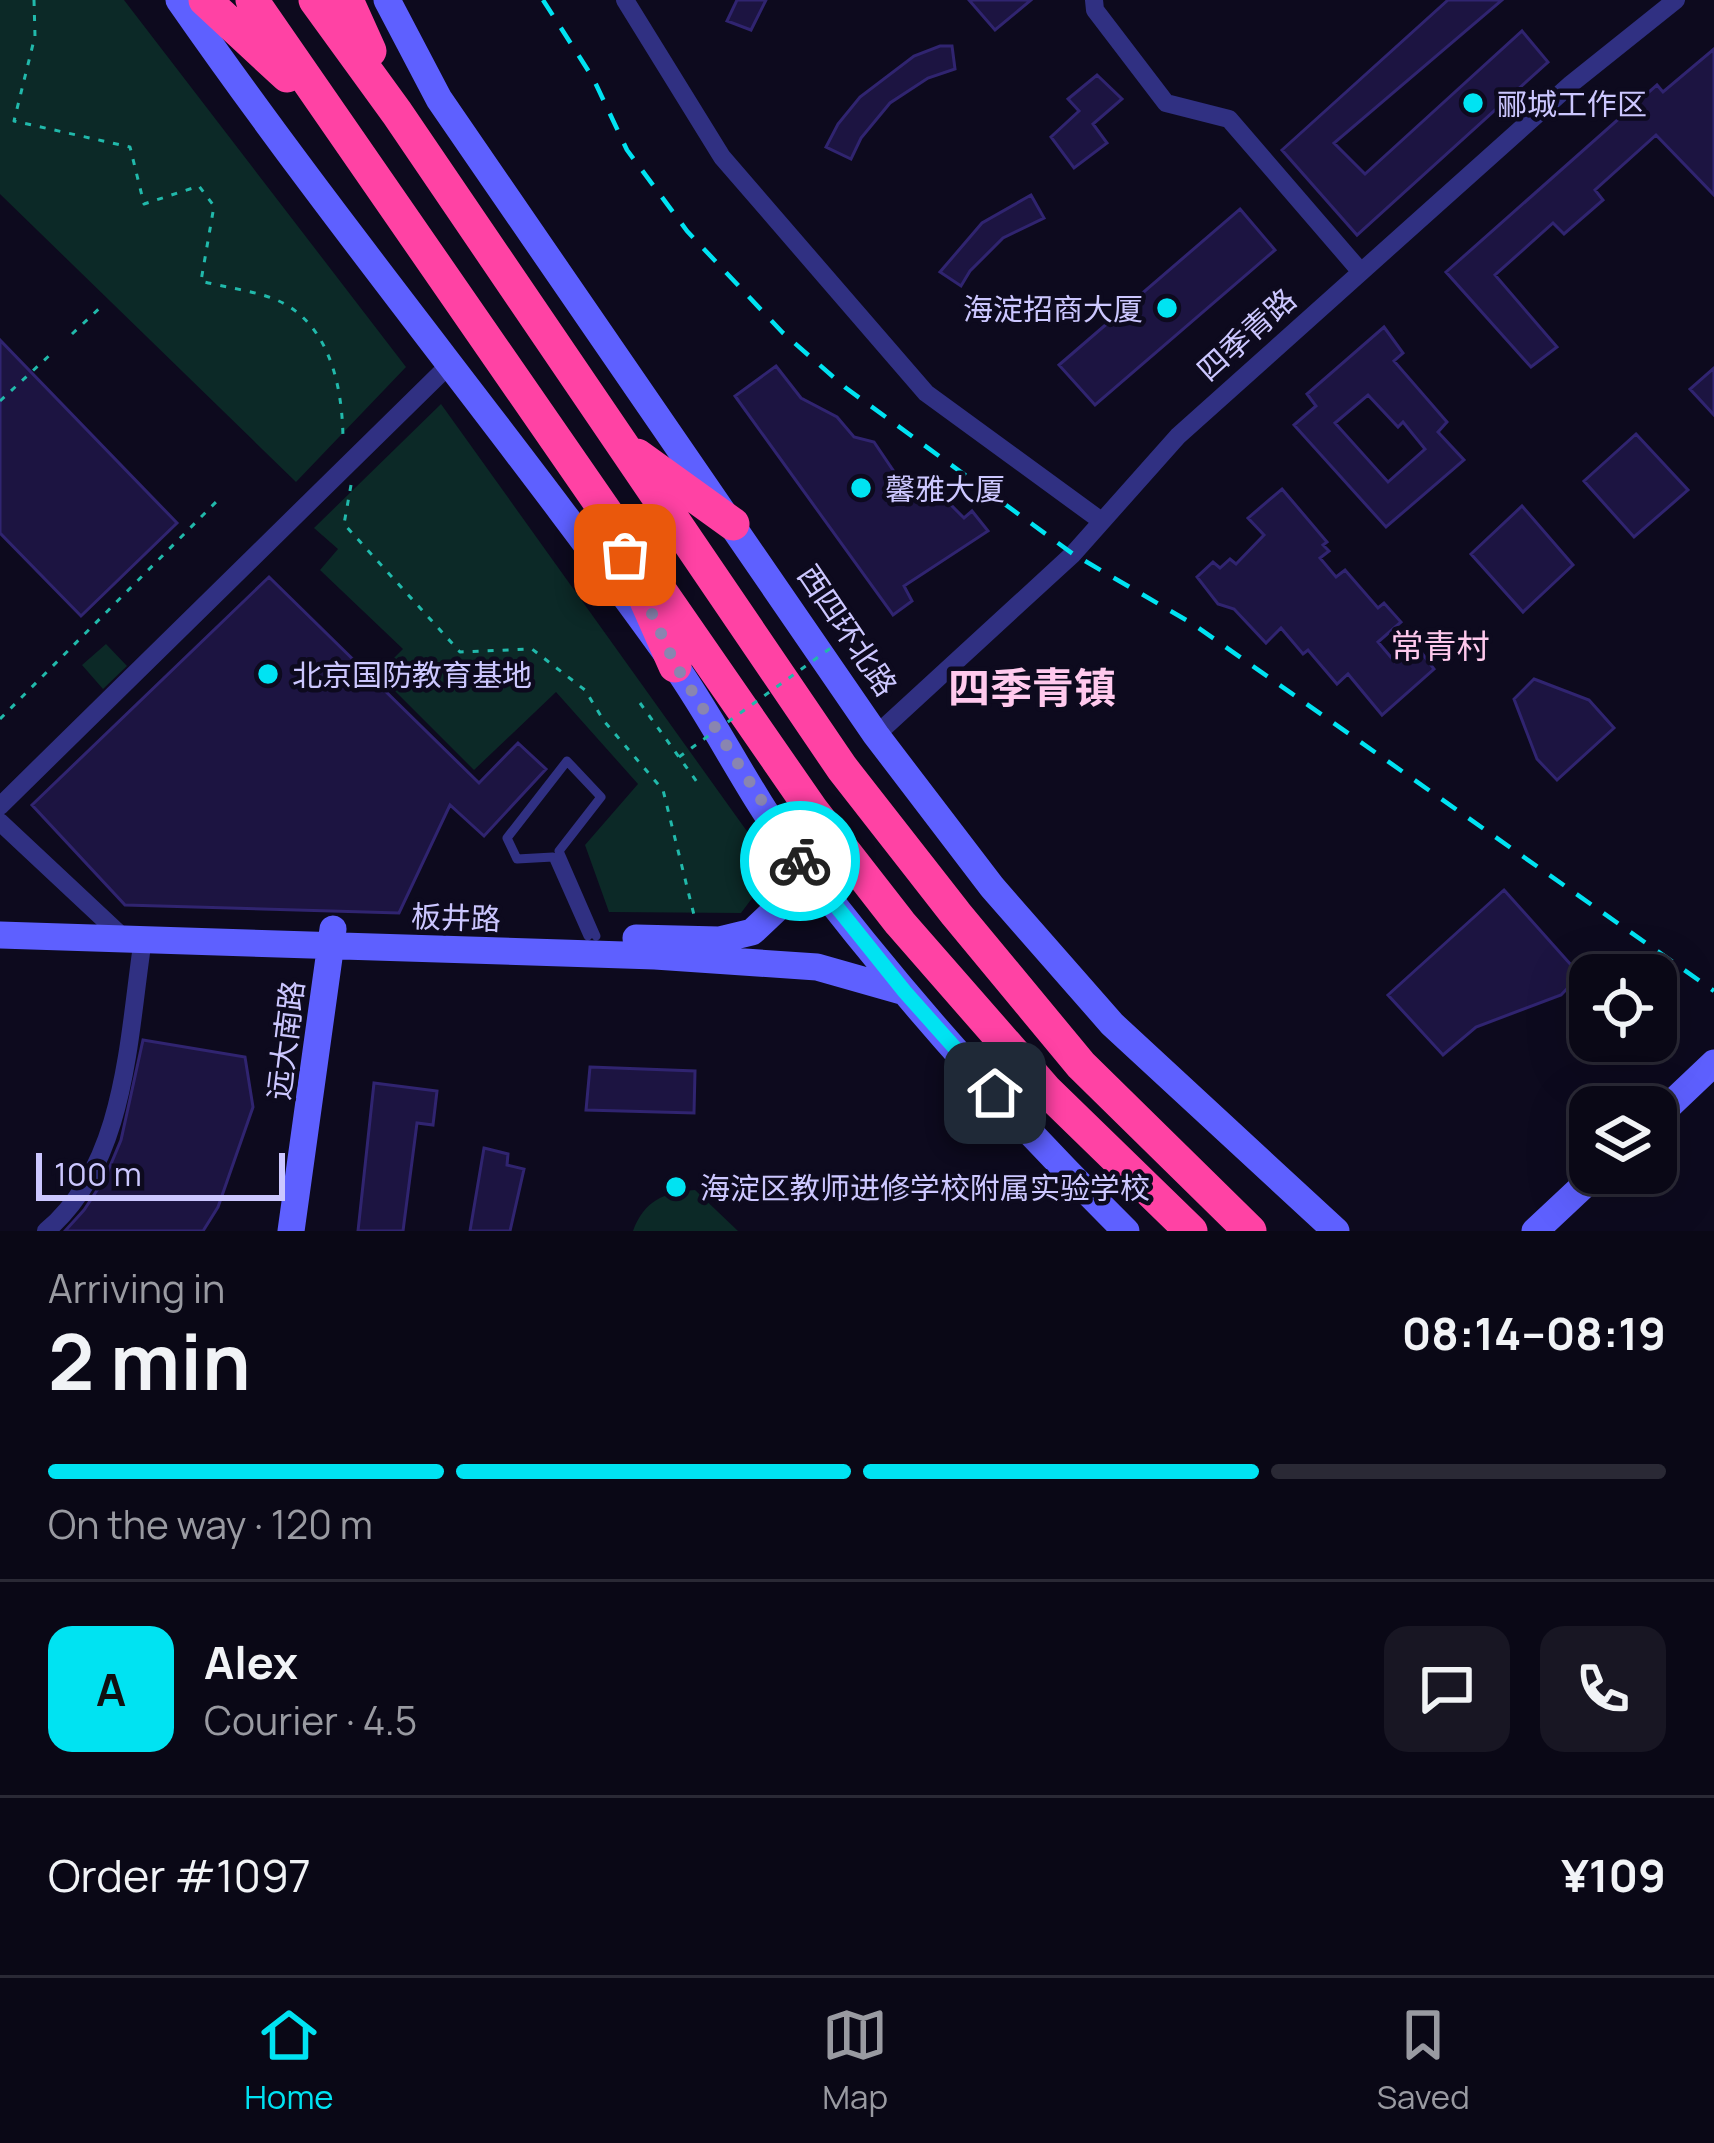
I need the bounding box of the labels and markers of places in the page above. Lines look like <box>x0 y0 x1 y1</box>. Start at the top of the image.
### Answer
place label: 郦城工作区 <box>1497 83 1647 124</box>
marker: 郦城工作区 <box>1460 90 1486 116</box>
place label: 海淀招商大厦 <box>963 288 1143 329</box>
marker: 海淀招商大厦 <box>1154 295 1180 321</box>
place label: 馨雅大厦 <box>885 468 1005 509</box>
marker: 馨雅大厦 <box>848 475 874 501</box>
pin <box>574 504 676 606</box>
place label: 北京国防教育基地 <box>292 654 532 695</box>
marker: 北京国防教育基地 <box>255 661 281 687</box>
pin <box>944 1042 1046 1144</box>
place label: 海淀区教师进修学校附属实验学校 <box>700 1167 1150 1208</box>
marker: 海淀区教师进修学校附属实验学校 <box>663 1174 689 1200</box>

